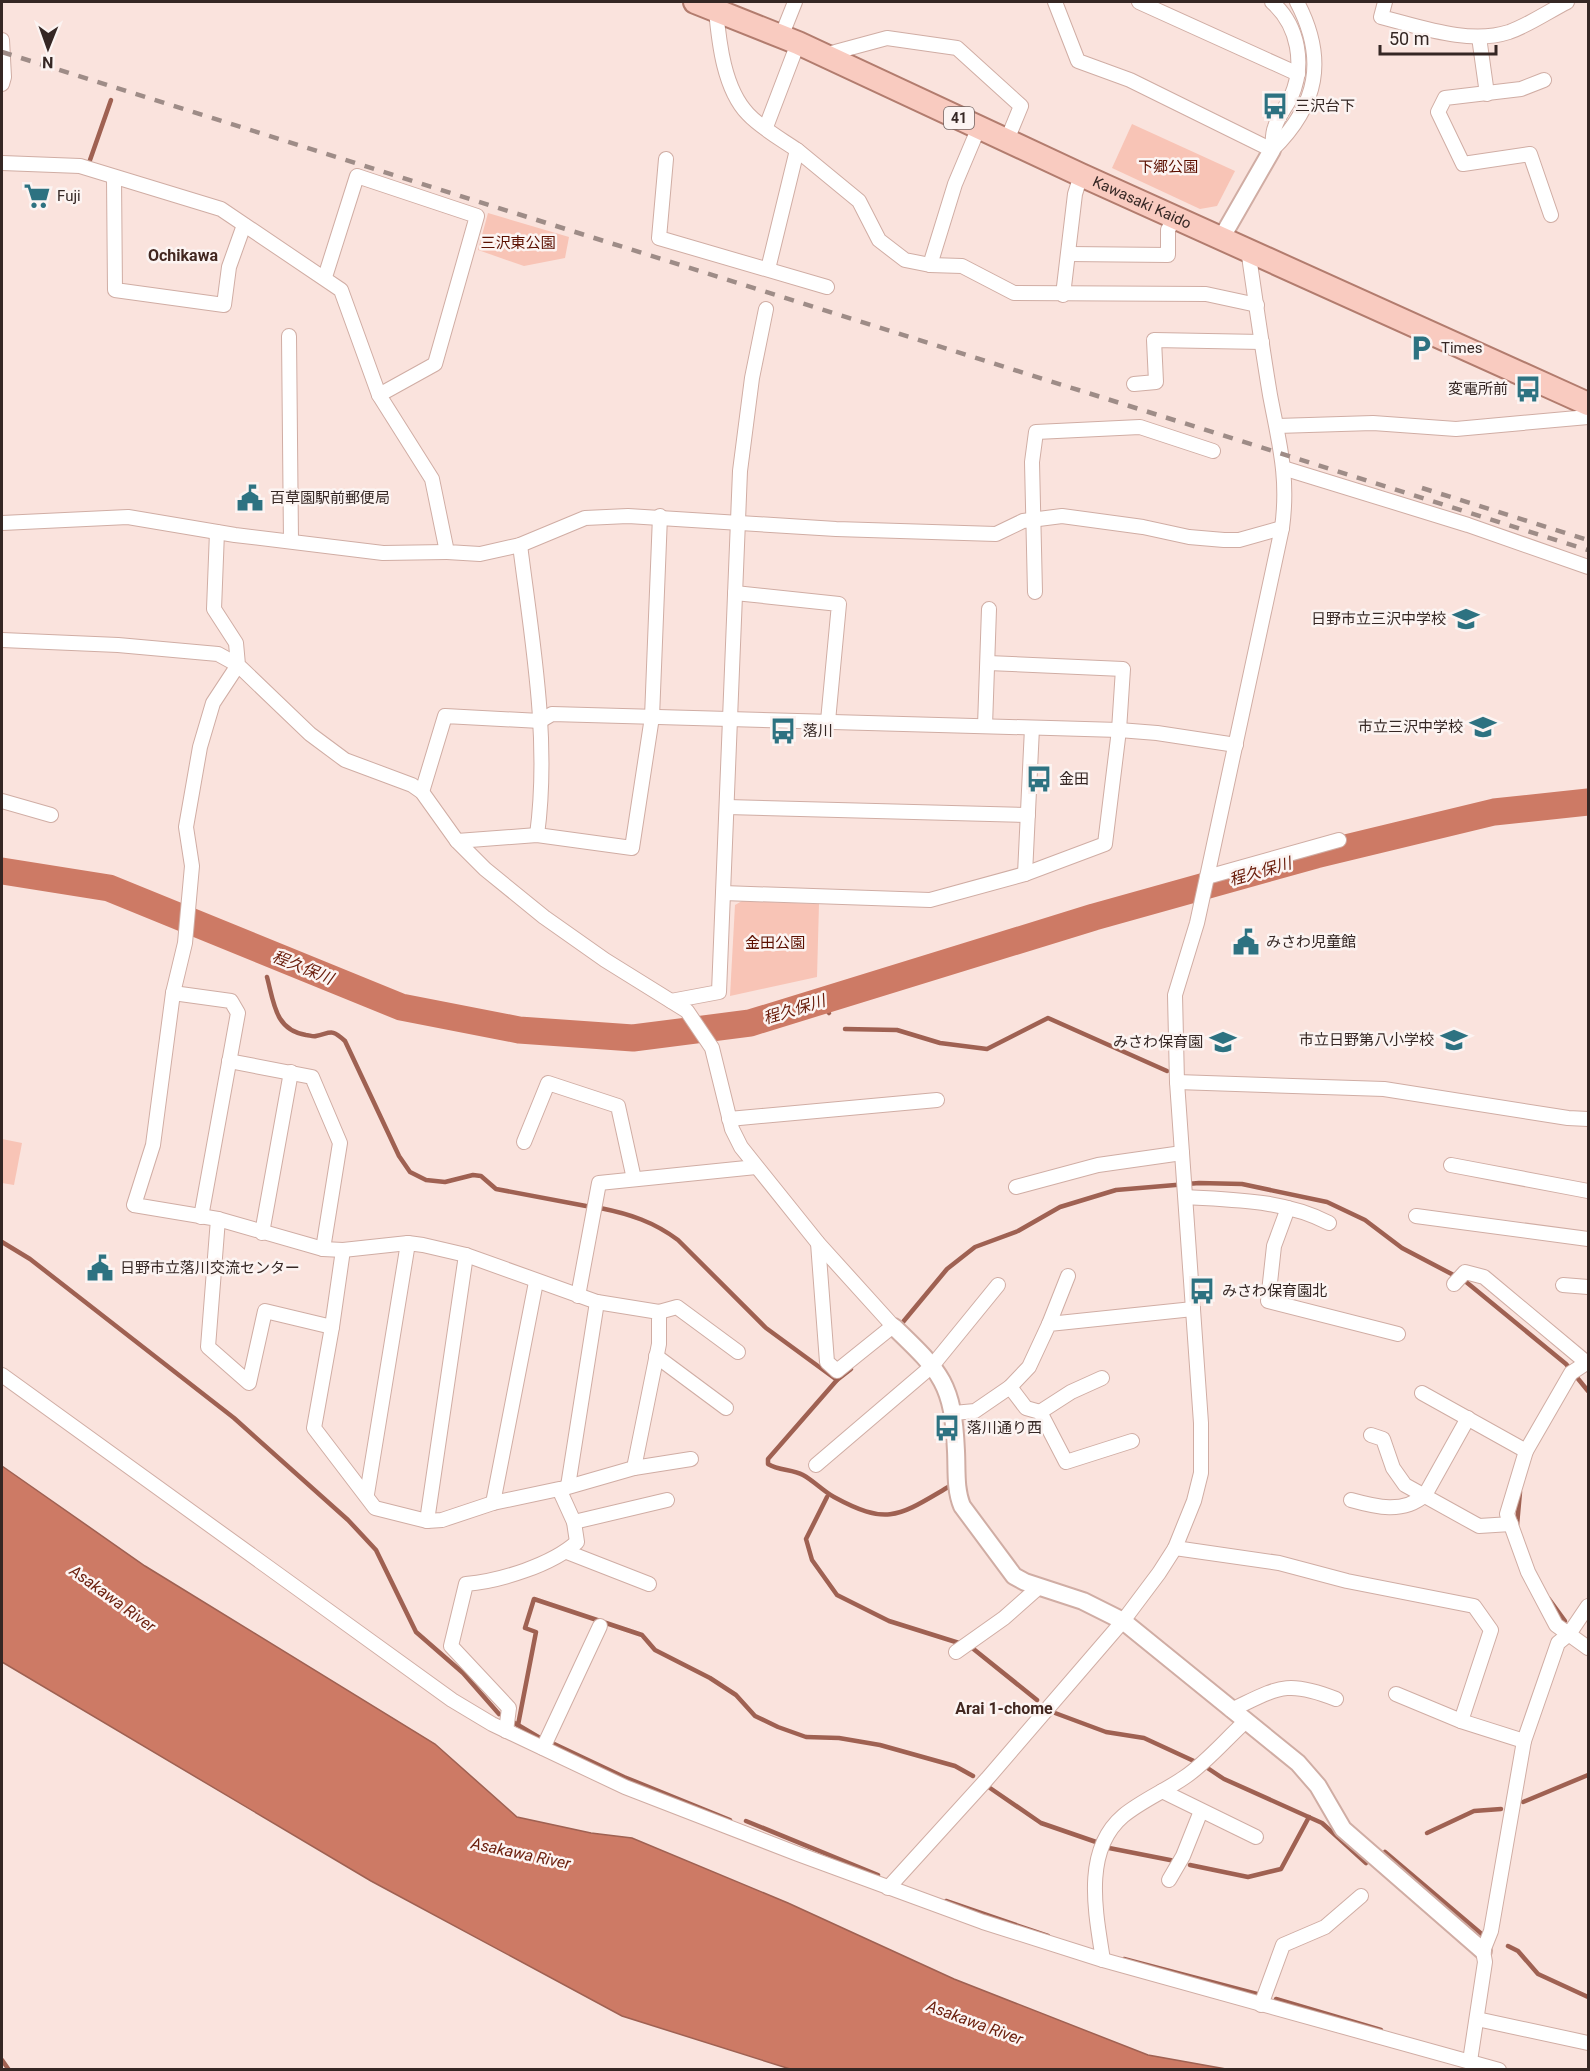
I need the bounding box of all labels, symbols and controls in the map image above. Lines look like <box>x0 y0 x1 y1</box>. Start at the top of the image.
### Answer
north arrow <box>18 18 78 78</box>
scale bar <box>1380 18 1496 56</box>
text: 50 m <box>1389 28 1429 49</box>
text: N <box>42 53 54 72</box>
bus stop icon: 三沢台下 <box>1260 91 1290 121</box>
place label: 三沢台下 <box>1295 97 1355 115</box>
road number: 41 <box>944 107 974 129</box>
park label: 下郷公園 <box>1138 158 1198 176</box>
street label: Kawasaki Kaido <box>1090 172 1194 233</box>
supermarket icon: Fuji <box>22 181 52 211</box>
place label: Fuji <box>57 187 81 205</box>
park label: 三沢東公園 <box>480 234 556 252</box>
district label: Ochikawa <box>148 246 218 265</box>
parking icon: Times <box>1406 333 1436 363</box>
place label: Times <box>1441 339 1482 357</box>
bus stop icon: 変電所前 <box>1513 374 1543 404</box>
place label: 変電所前 <box>1448 380 1508 398</box>
public building icon: 百草園駅前郵便局 <box>235 483 265 513</box>
place label: 百草園駅前郵便局 <box>270 489 390 507</box>
school or university icon: 日野市立三沢中学校 <box>1451 604 1481 634</box>
place label: 日野市立三沢中学校 <box>1311 610 1446 628</box>
school or university icon: 市立三沢中学校 <box>1468 712 1498 742</box>
bus stop icon: 落川 <box>768 716 798 746</box>
place label: 市立三沢中学校 <box>1358 718 1463 736</box>
place label: 落川 <box>803 722 833 740</box>
bus stop icon: 金田 <box>1024 764 1054 794</box>
place label: 金田 <box>1059 770 1089 788</box>
water label: 程久保川 <box>1227 853 1295 889</box>
public building icon: みさわ児童館 <box>1231 927 1261 957</box>
place label: みさわ児童館 <box>1266 933 1356 951</box>
park label: 金田公園 <box>745 934 805 952</box>
water label: 程久保川 <box>270 947 338 989</box>
water label: 程久保川 <box>761 990 829 1028</box>
school or university icon: 市立日野第八小学校 <box>1439 1025 1469 1055</box>
school or university icon: みさわ保育園 <box>1208 1027 1238 1057</box>
place label: 市立日野第八小学校 <box>1299 1031 1434 1049</box>
place label: みさわ保育園 <box>1113 1033 1203 1051</box>
public building icon: 日野市立落川交流センター <box>85 1253 115 1283</box>
place label: 日野市立落川交流センター <box>120 1259 300 1277</box>
bus stop icon: みさわ保育園北 <box>1187 1276 1217 1306</box>
place label: みさわ保育園北 <box>1222 1282 1327 1300</box>
bus stop icon: 落川通り西 <box>932 1413 962 1443</box>
place label: 落川通り西 <box>967 1419 1042 1437</box>
water label: Asakawa River <box>65 1560 160 1636</box>
district label: Arai 1-chome <box>955 1699 1053 1718</box>
water label: Asakawa River <box>468 1833 573 1873</box>
water label: Asakawa River <box>923 1996 1026 2049</box>

